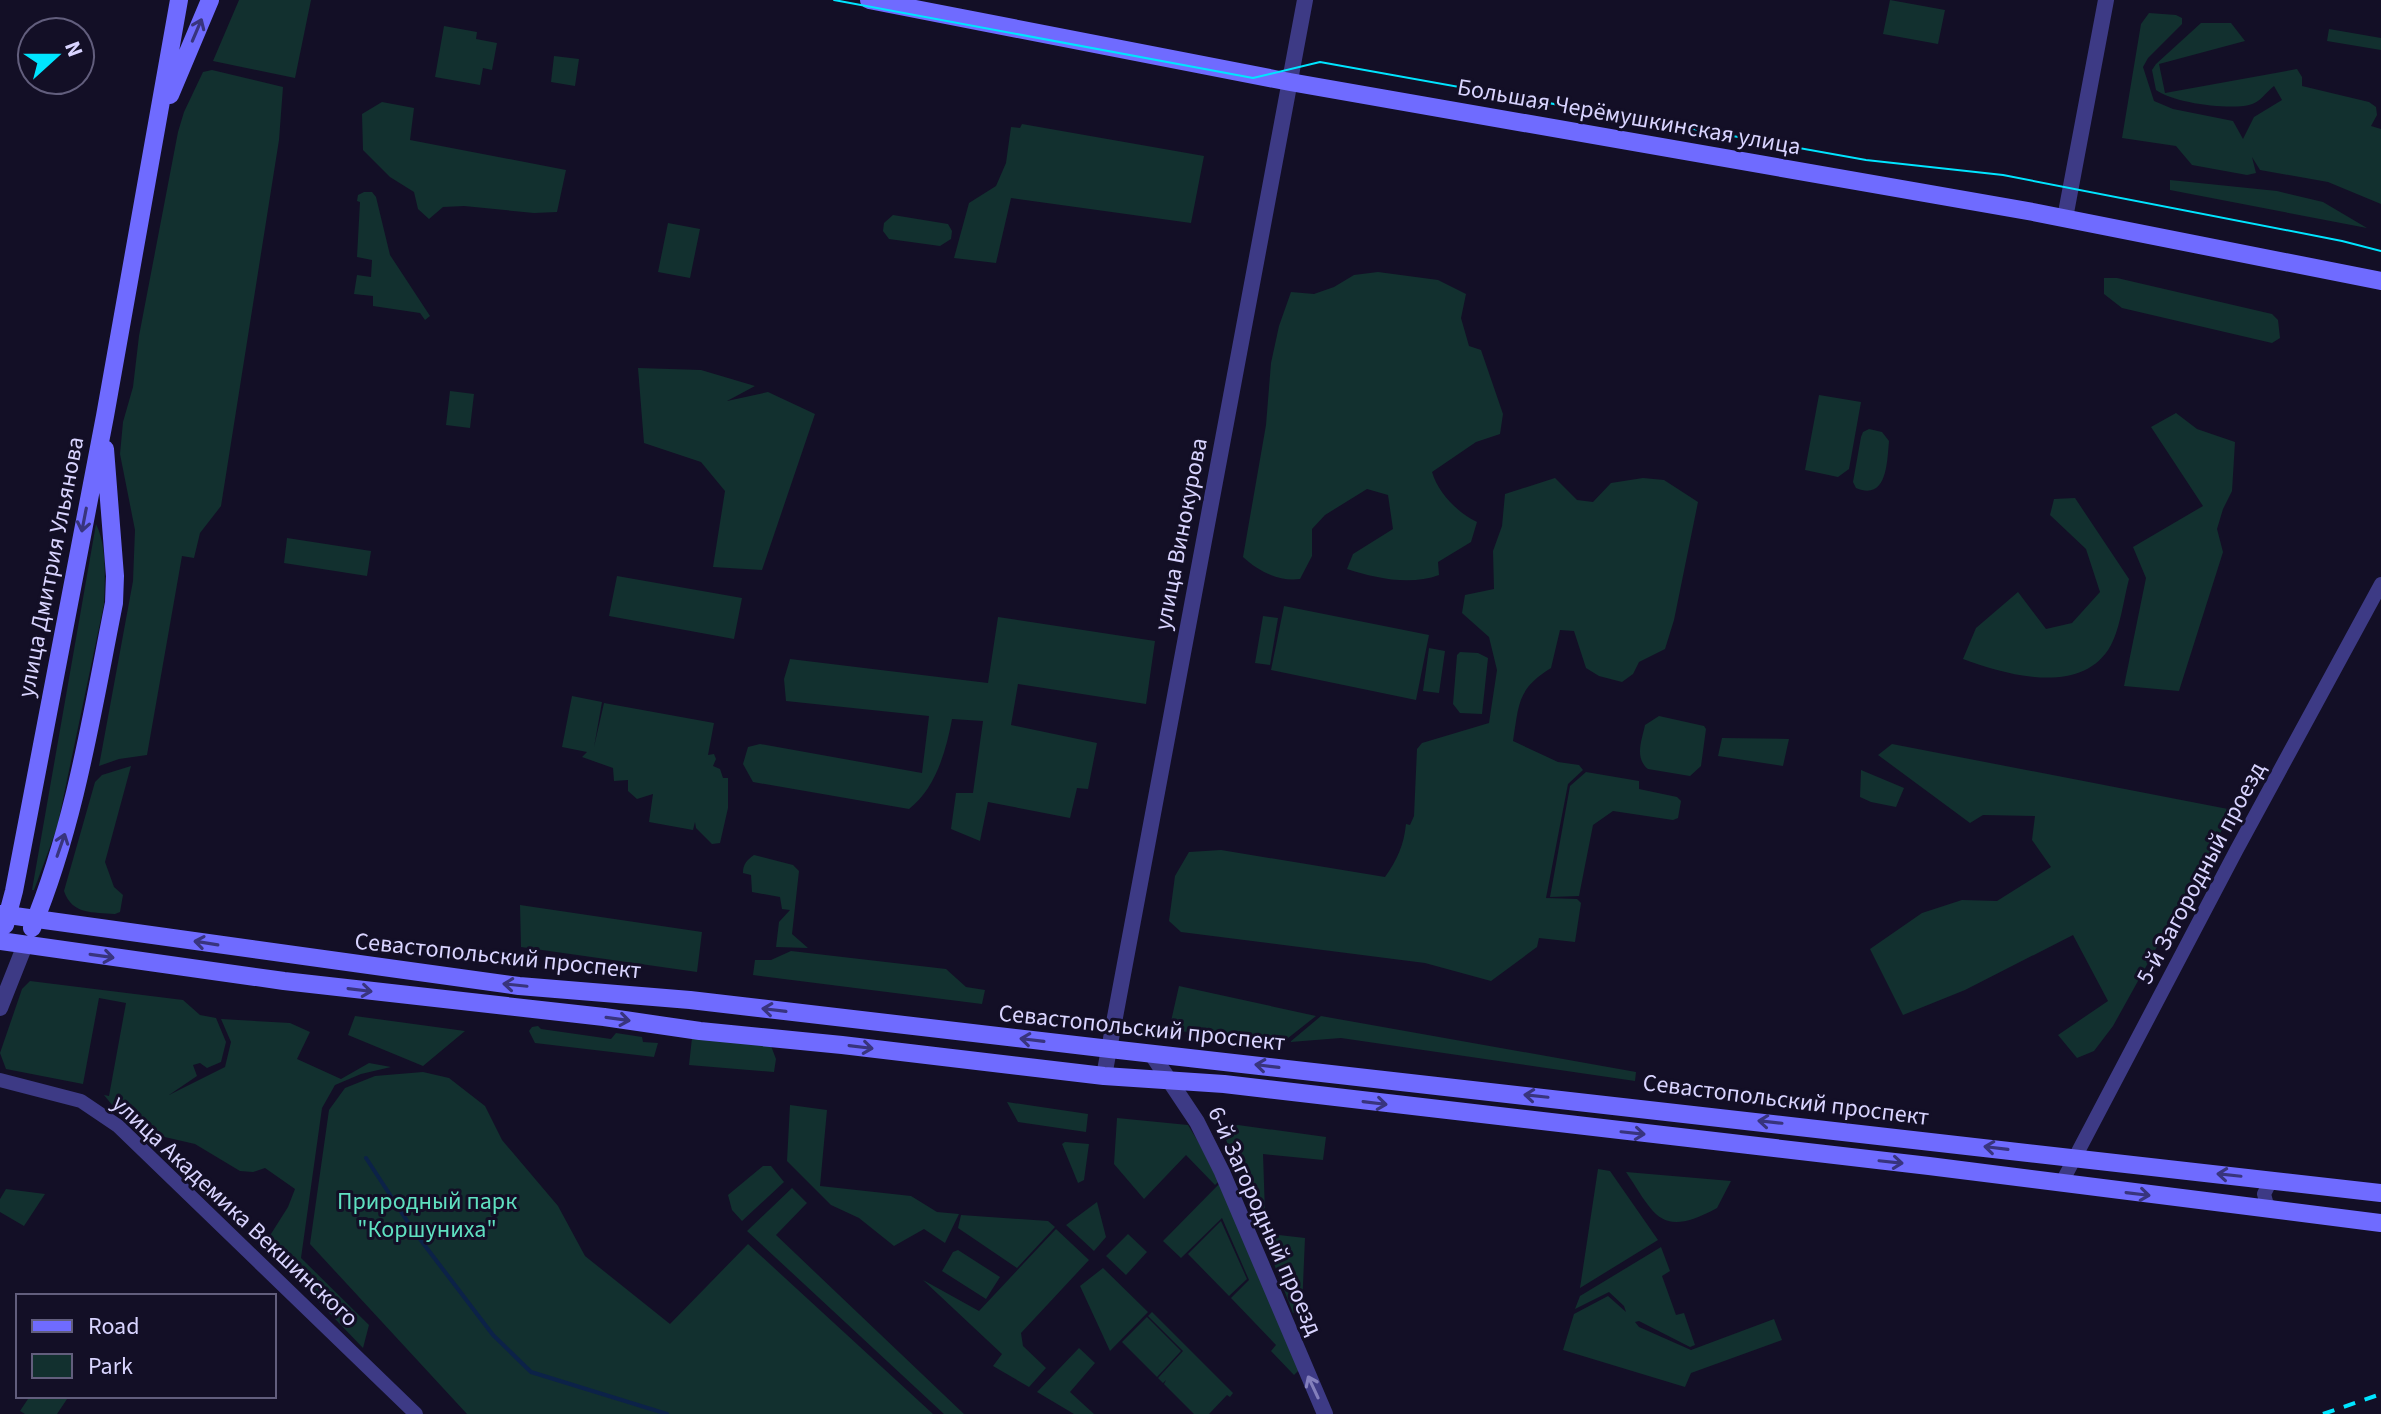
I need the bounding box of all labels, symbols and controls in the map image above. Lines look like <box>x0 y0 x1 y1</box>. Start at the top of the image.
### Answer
north arrow <box>16 16 96 96</box>
one-way arrow <box>191 18 206 43</box>
text: N <box>56 37 91 62</box>
street label: Большая Черёмушкинская улица <box>1454 70 1804 164</box>
street label: улица Дмитрия Ульянова <box>9 434 93 700</box>
street label: улица Винокурова <box>1145 435 1217 633</box>
one-way arrow <box>76 507 91 532</box>
street label: 5-й Загородный проезд <box>2128 755 2275 990</box>
one-way arrow <box>55 833 70 858</box>
street label: Севастопольский проспект <box>353 924 643 988</box>
one-way arrow <box>194 935 220 950</box>
one-way arrow <box>89 949 114 964</box>
one-way arrow <box>503 977 528 992</box>
one-way arrow <box>347 983 372 998</box>
street label: Севастопольский проспект <box>997 996 1287 1060</box>
one-way arrow <box>761 1002 788 1017</box>
one-way arrow <box>605 1012 631 1027</box>
one-way arrow <box>1020 1032 1045 1047</box>
one-way arrow <box>848 1040 873 1055</box>
one-way arrow <box>1254 1058 1281 1073</box>
street label: Севастопольский проспект <box>1641 1065 1931 1135</box>
street label: улица Академика Векшинского <box>104 1087 366 1335</box>
one-way arrow <box>1523 1089 1549 1104</box>
one-way arrow <box>1362 1096 1387 1111</box>
street label: 6-й Загородный проезд <box>1199 1101 1331 1341</box>
one-way arrow <box>1757 1115 1784 1130</box>
one-way arrow <box>1619 1125 1646 1140</box>
one-way arrow <box>1983 1141 2010 1156</box>
one-way arrow <box>1877 1155 1904 1170</box>
one-way arrow <box>2216 1167 2242 1182</box>
park label: Природный парк "Коршуниха" <box>337 1184 517 1247</box>
one-way arrow <box>2125 1187 2150 1202</box>
legend <box>16 1294 276 1398</box>
text: Road <box>88 1309 140 1344</box>
text: Park <box>88 1349 133 1384</box>
one-way arrow <box>1305 1375 1320 1399</box>

